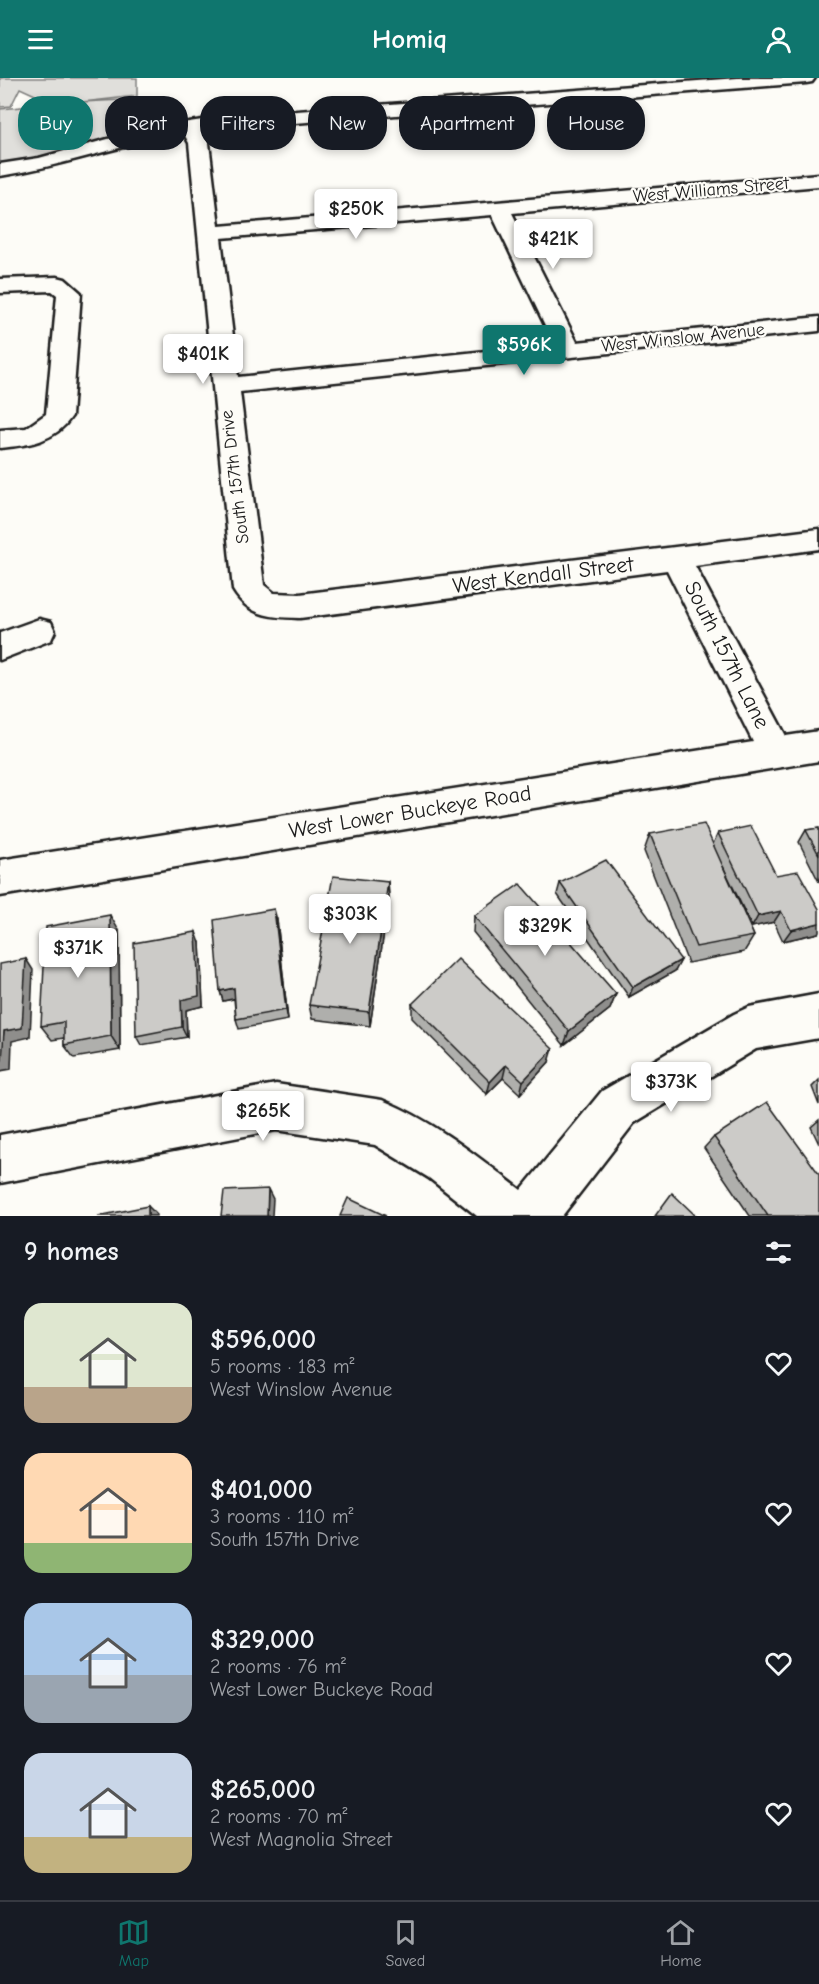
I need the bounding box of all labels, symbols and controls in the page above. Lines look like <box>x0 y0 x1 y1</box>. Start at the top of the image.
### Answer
icon: menu <box>24 23 57 56</box>
icon: person <box>762 23 795 56</box>
text: Homiq <box>372 24 447 55</box>
chip: Buy <box>18 96 93 150</box>
chip: Rent <box>105 96 188 150</box>
chip: Filters <box>200 96 296 150</box>
chip: New <box>308 96 387 150</box>
chip: Apartment <box>399 96 535 150</box>
chip: House <box>547 96 645 150</box>
street label: West Williams Street <box>632 173 791 207</box>
pin: $250K <box>314 189 398 240</box>
text: $250K <box>328 197 384 220</box>
pin: $421K <box>511 219 595 270</box>
text: $421K <box>528 227 578 250</box>
street label: West Winslow Avenue <box>600 319 766 357</box>
pin: $596K <box>482 325 566 376</box>
text: $596K <box>497 333 551 356</box>
pin: $401K <box>161 334 245 385</box>
text: $401K <box>177 342 229 365</box>
street label: South 157th Drive <box>216 409 254 545</box>
street label: West Kendall Street <box>451 551 636 599</box>
street label: South 157th Lane <box>679 577 775 733</box>
street label: West Lower Buckeye Road <box>287 780 533 844</box>
pin: $303K <box>308 894 392 945</box>
text: $303K <box>323 902 377 925</box>
pin: $329K <box>503 906 587 957</box>
text: $329K <box>518 914 572 937</box>
pin: $371K <box>36 928 120 979</box>
text: $371K <box>53 936 103 959</box>
pin: $373K <box>629 1062 713 1113</box>
text: $373K <box>645 1070 697 1093</box>
pin: $265K <box>221 1091 305 1142</box>
text: $265K <box>236 1099 290 1122</box>
icon: filters <box>762 1236 795 1269</box>
text: 9 homes <box>24 1237 119 1267</box>
text: $596,000 <box>210 1325 316 1355</box>
icon: home <box>72 1327 144 1399</box>
icon: heart <box>762 1347 795 1380</box>
text: 5 rooms · 183 m² <box>210 1355 355 1378</box>
text: West Winslow Avenue <box>210 1378 392 1401</box>
text: $401,000 <box>210 1475 313 1505</box>
icon: home <box>72 1477 144 1549</box>
icon: heart <box>762 1497 795 1530</box>
text: 3 rooms · 110 m² <box>210 1505 354 1528</box>
text: South 157th Drive <box>210 1528 359 1551</box>
text: $329,000 <box>210 1625 315 1655</box>
icon: home <box>72 1627 144 1699</box>
icon: heart <box>762 1647 795 1680</box>
text: 2 rooms · 76 m² <box>210 1655 346 1678</box>
text: West Lower Buckeye Road <box>210 1678 433 1701</box>
text: $265,000 <box>210 1775 316 1805</box>
icon: home <box>72 1777 144 1849</box>
icon: heart <box>762 1797 795 1830</box>
text: 2 rooms · 70 m² <box>210 1805 347 1828</box>
text: West Magnolia Street <box>210 1828 392 1851</box>
tab: Map <box>117 1916 150 1970</box>
tab: Saved <box>385 1916 425 1970</box>
tab: Home <box>660 1916 702 1970</box>

